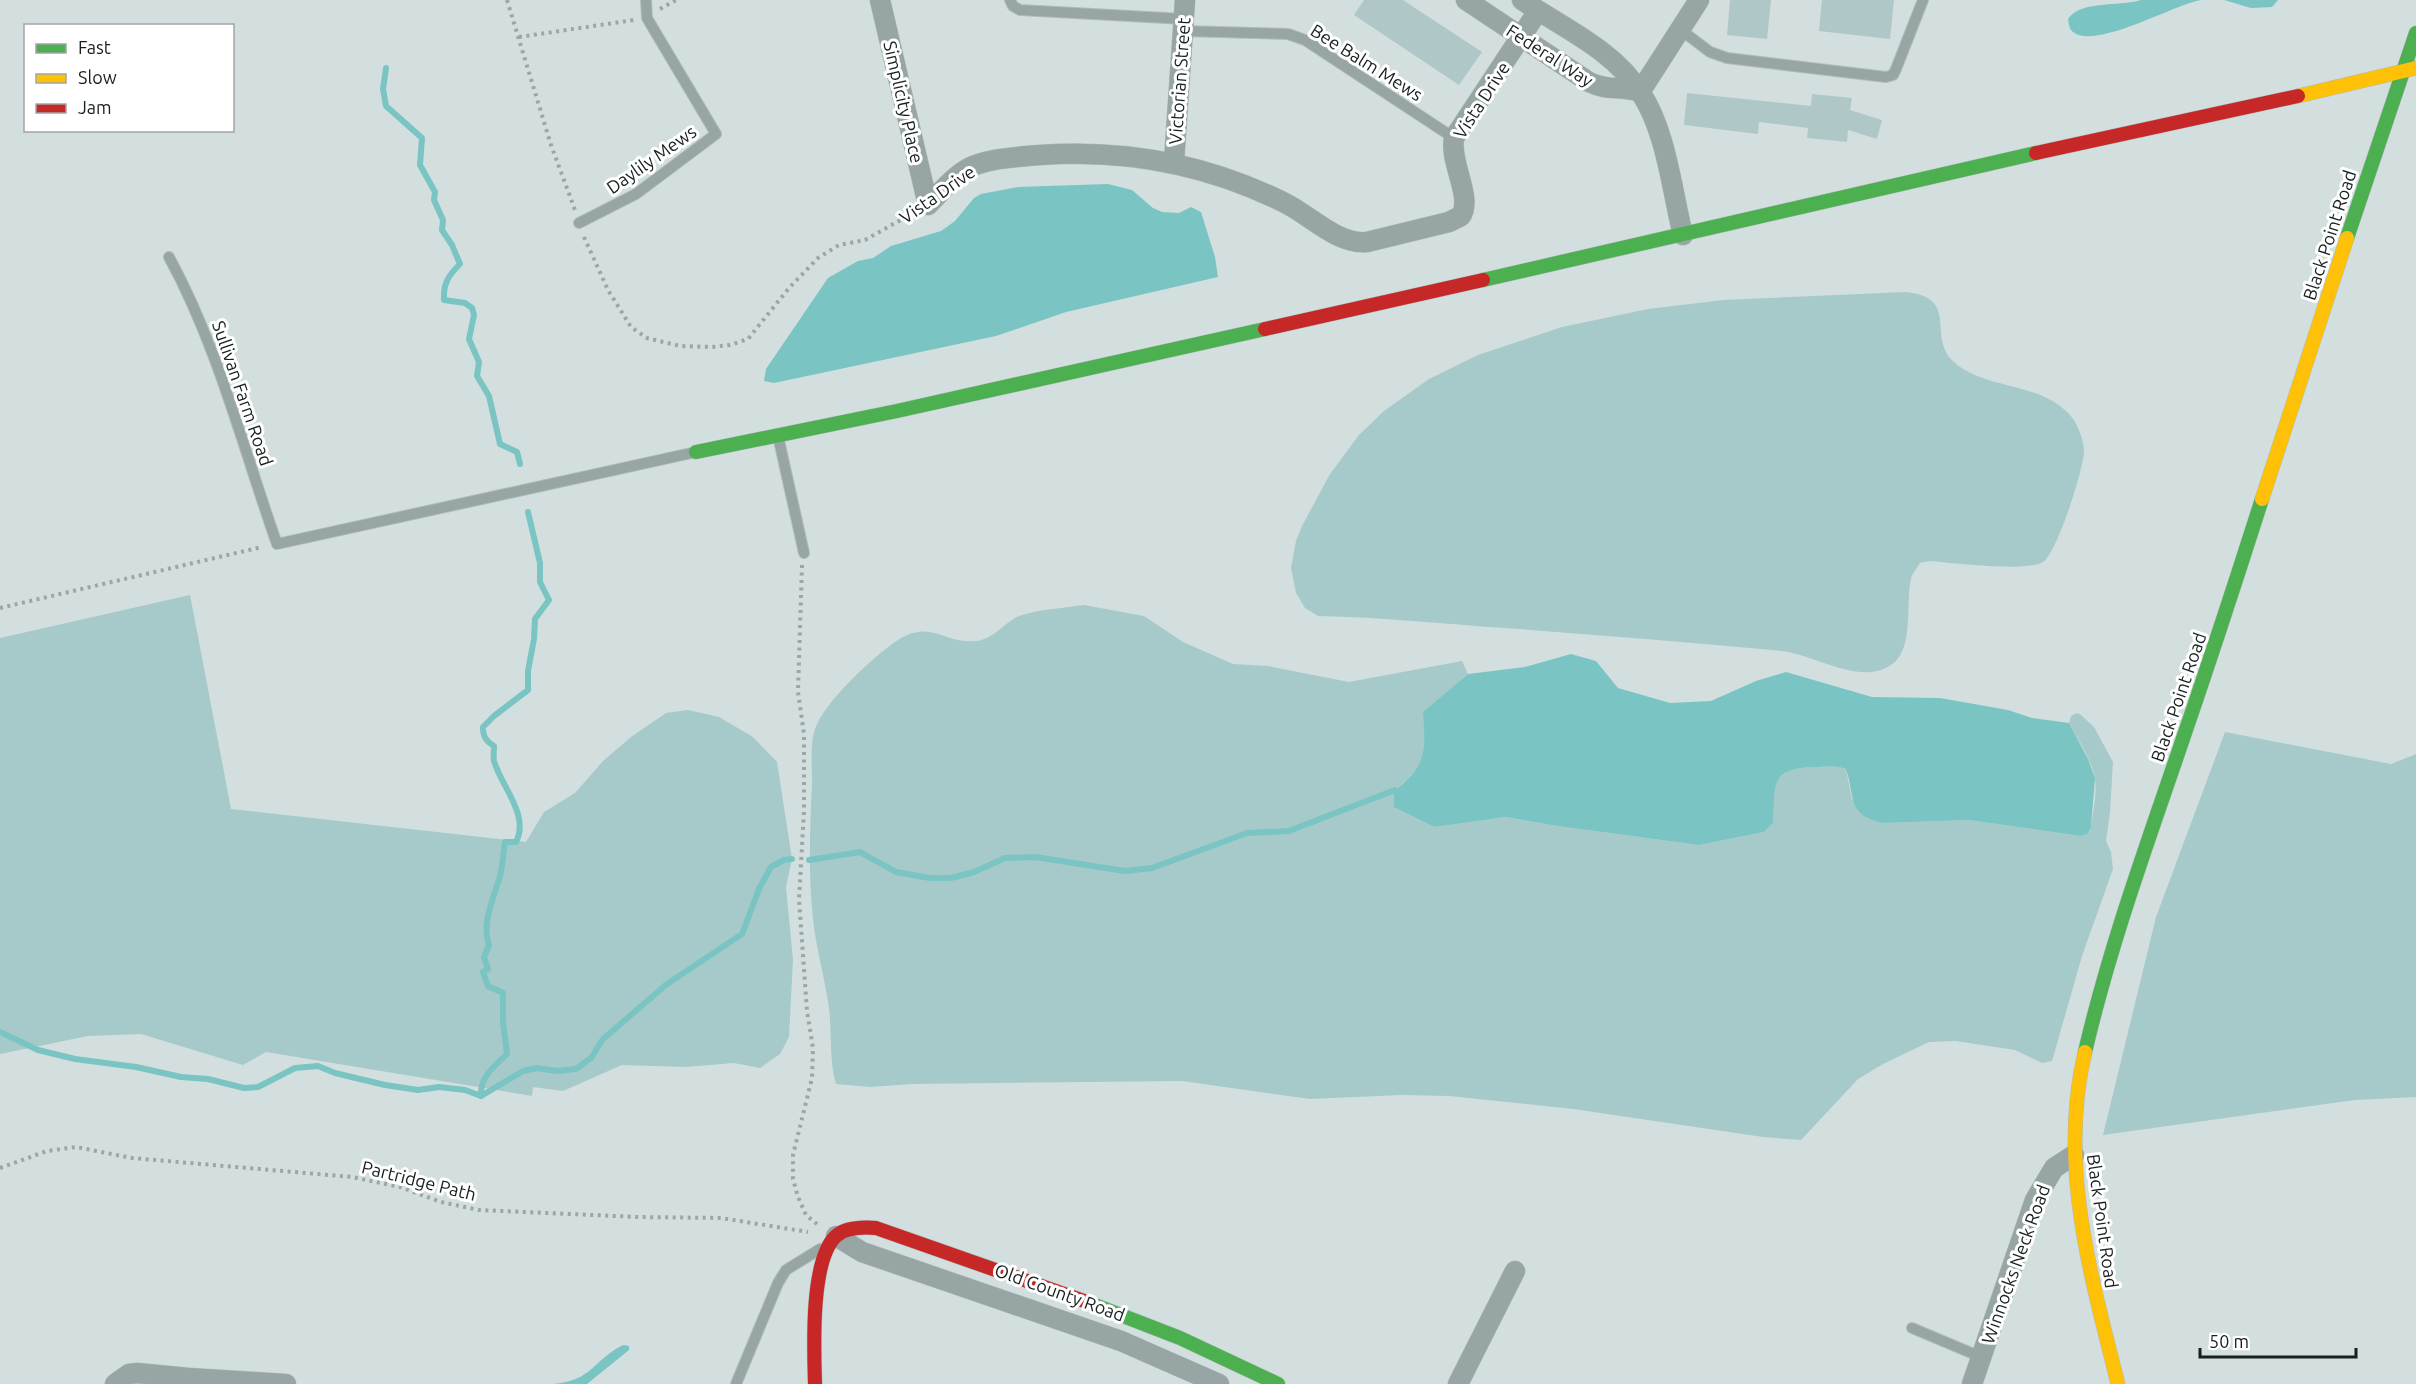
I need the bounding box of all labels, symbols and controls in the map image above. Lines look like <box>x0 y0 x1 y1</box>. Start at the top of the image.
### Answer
street label: Victorian Street <box>1165 17 1193 145</box>
street label: Bee Balm Mews <box>1307 20 1427 104</box>
street label: Federal Way <box>1503 20 1597 91</box>
legend <box>24 24 234 132</box>
text: Fast <box>78 37 111 57</box>
street label: Simplicity Place <box>880 39 928 165</box>
street label: Vista Drive <box>1449 58 1513 142</box>
text: Slow <box>78 67 117 87</box>
text: Jam <box>78 97 112 117</box>
street label: Daylily Mews <box>602 121 700 197</box>
street label: Vista Drive <box>896 161 978 227</box>
street label: Black Point Road <box>2299 167 2359 303</box>
street label: Sullivan Farm Road <box>209 318 277 468</box>
street label: Black Point Road <box>2146 630 2210 764</box>
street label: Black Point Road <box>2084 1153 2122 1289</box>
street label: Partridge Path <box>360 1156 478 1204</box>
street label: Winnocks Neck Road <box>1977 1182 2053 1346</box>
street label: Old County Road <box>992 1259 1128 1325</box>
scale bar <box>2200 1321 2356 1359</box>
text: 50 m <box>2209 1331 2249 1351</box>

